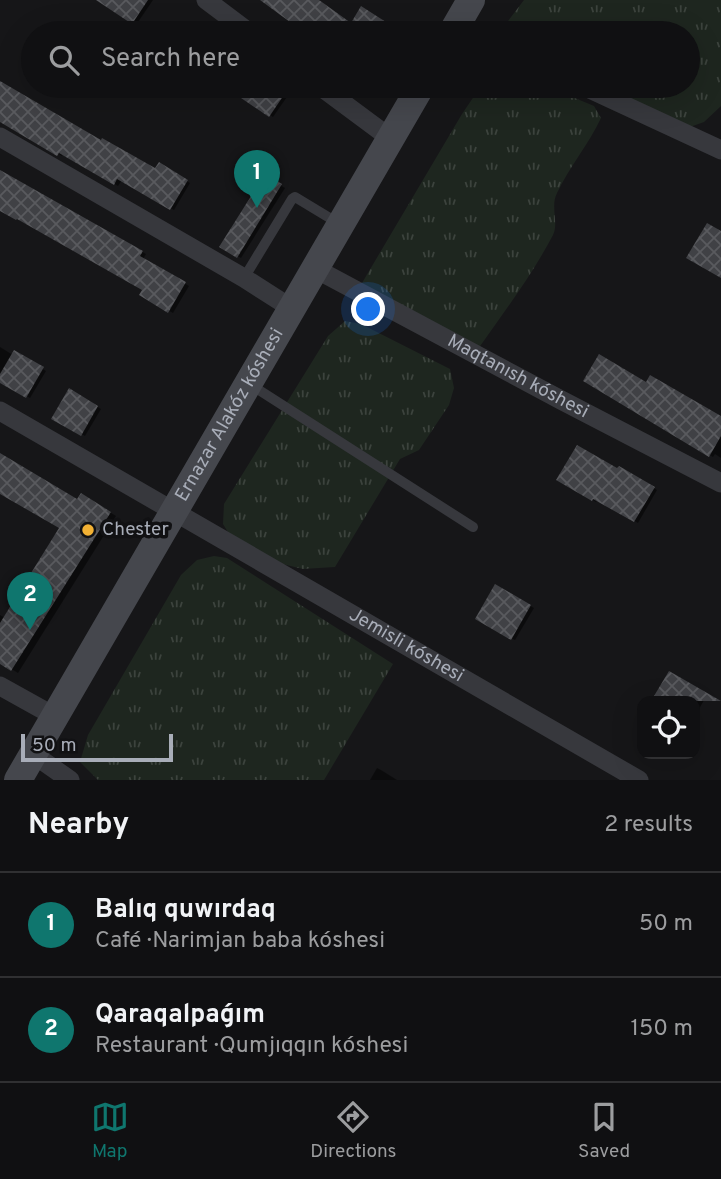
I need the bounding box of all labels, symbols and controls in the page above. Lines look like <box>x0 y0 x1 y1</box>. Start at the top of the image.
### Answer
search box <box>21 21 700 98</box>
icon: search <box>45 41 83 79</box>
text: Search here <box>101 43 240 76</box>
pin: 1 <box>234 150 280 208</box>
your location <box>351 292 385 326</box>
street label: Ernazar Alakóz kóshesi <box>170 324 290 506</box>
street label: Maqtanısh kóshesi <box>443 329 593 424</box>
place label: Chester <box>102 518 169 542</box>
marker: Chester <box>80 522 96 538</box>
pin: 2 <box>7 572 53 630</box>
street label: Jemisli kóshesi <box>344 603 468 688</box>
map controls <box>637 696 700 759</box>
button: locate <box>637 696 700 759</box>
scale bar <box>21 731 173 763</box>
text: 50 m <box>32 734 77 758</box>
text: Nearby <box>28 807 129 844</box>
text: 2 results <box>604 811 693 840</box>
text: Balıq quwırdaq <box>95 894 276 927</box>
text: 1 <box>46 910 56 939</box>
text: 50 m <box>639 910 693 939</box>
text: Café · Narimjan baba kóshesi <box>95 927 385 956</box>
text: Qaraqalpaǵım <box>95 999 265 1032</box>
text: 2 <box>44 1015 58 1044</box>
text: 150 m <box>631 1015 693 1044</box>
text: Restaurant · Qumjıqqın kóshesi <box>95 1032 408 1061</box>
tab: Map <box>91 1098 129 1164</box>
tab: Directions <box>310 1098 397 1164</box>
tab: Saved <box>578 1098 630 1164</box>

